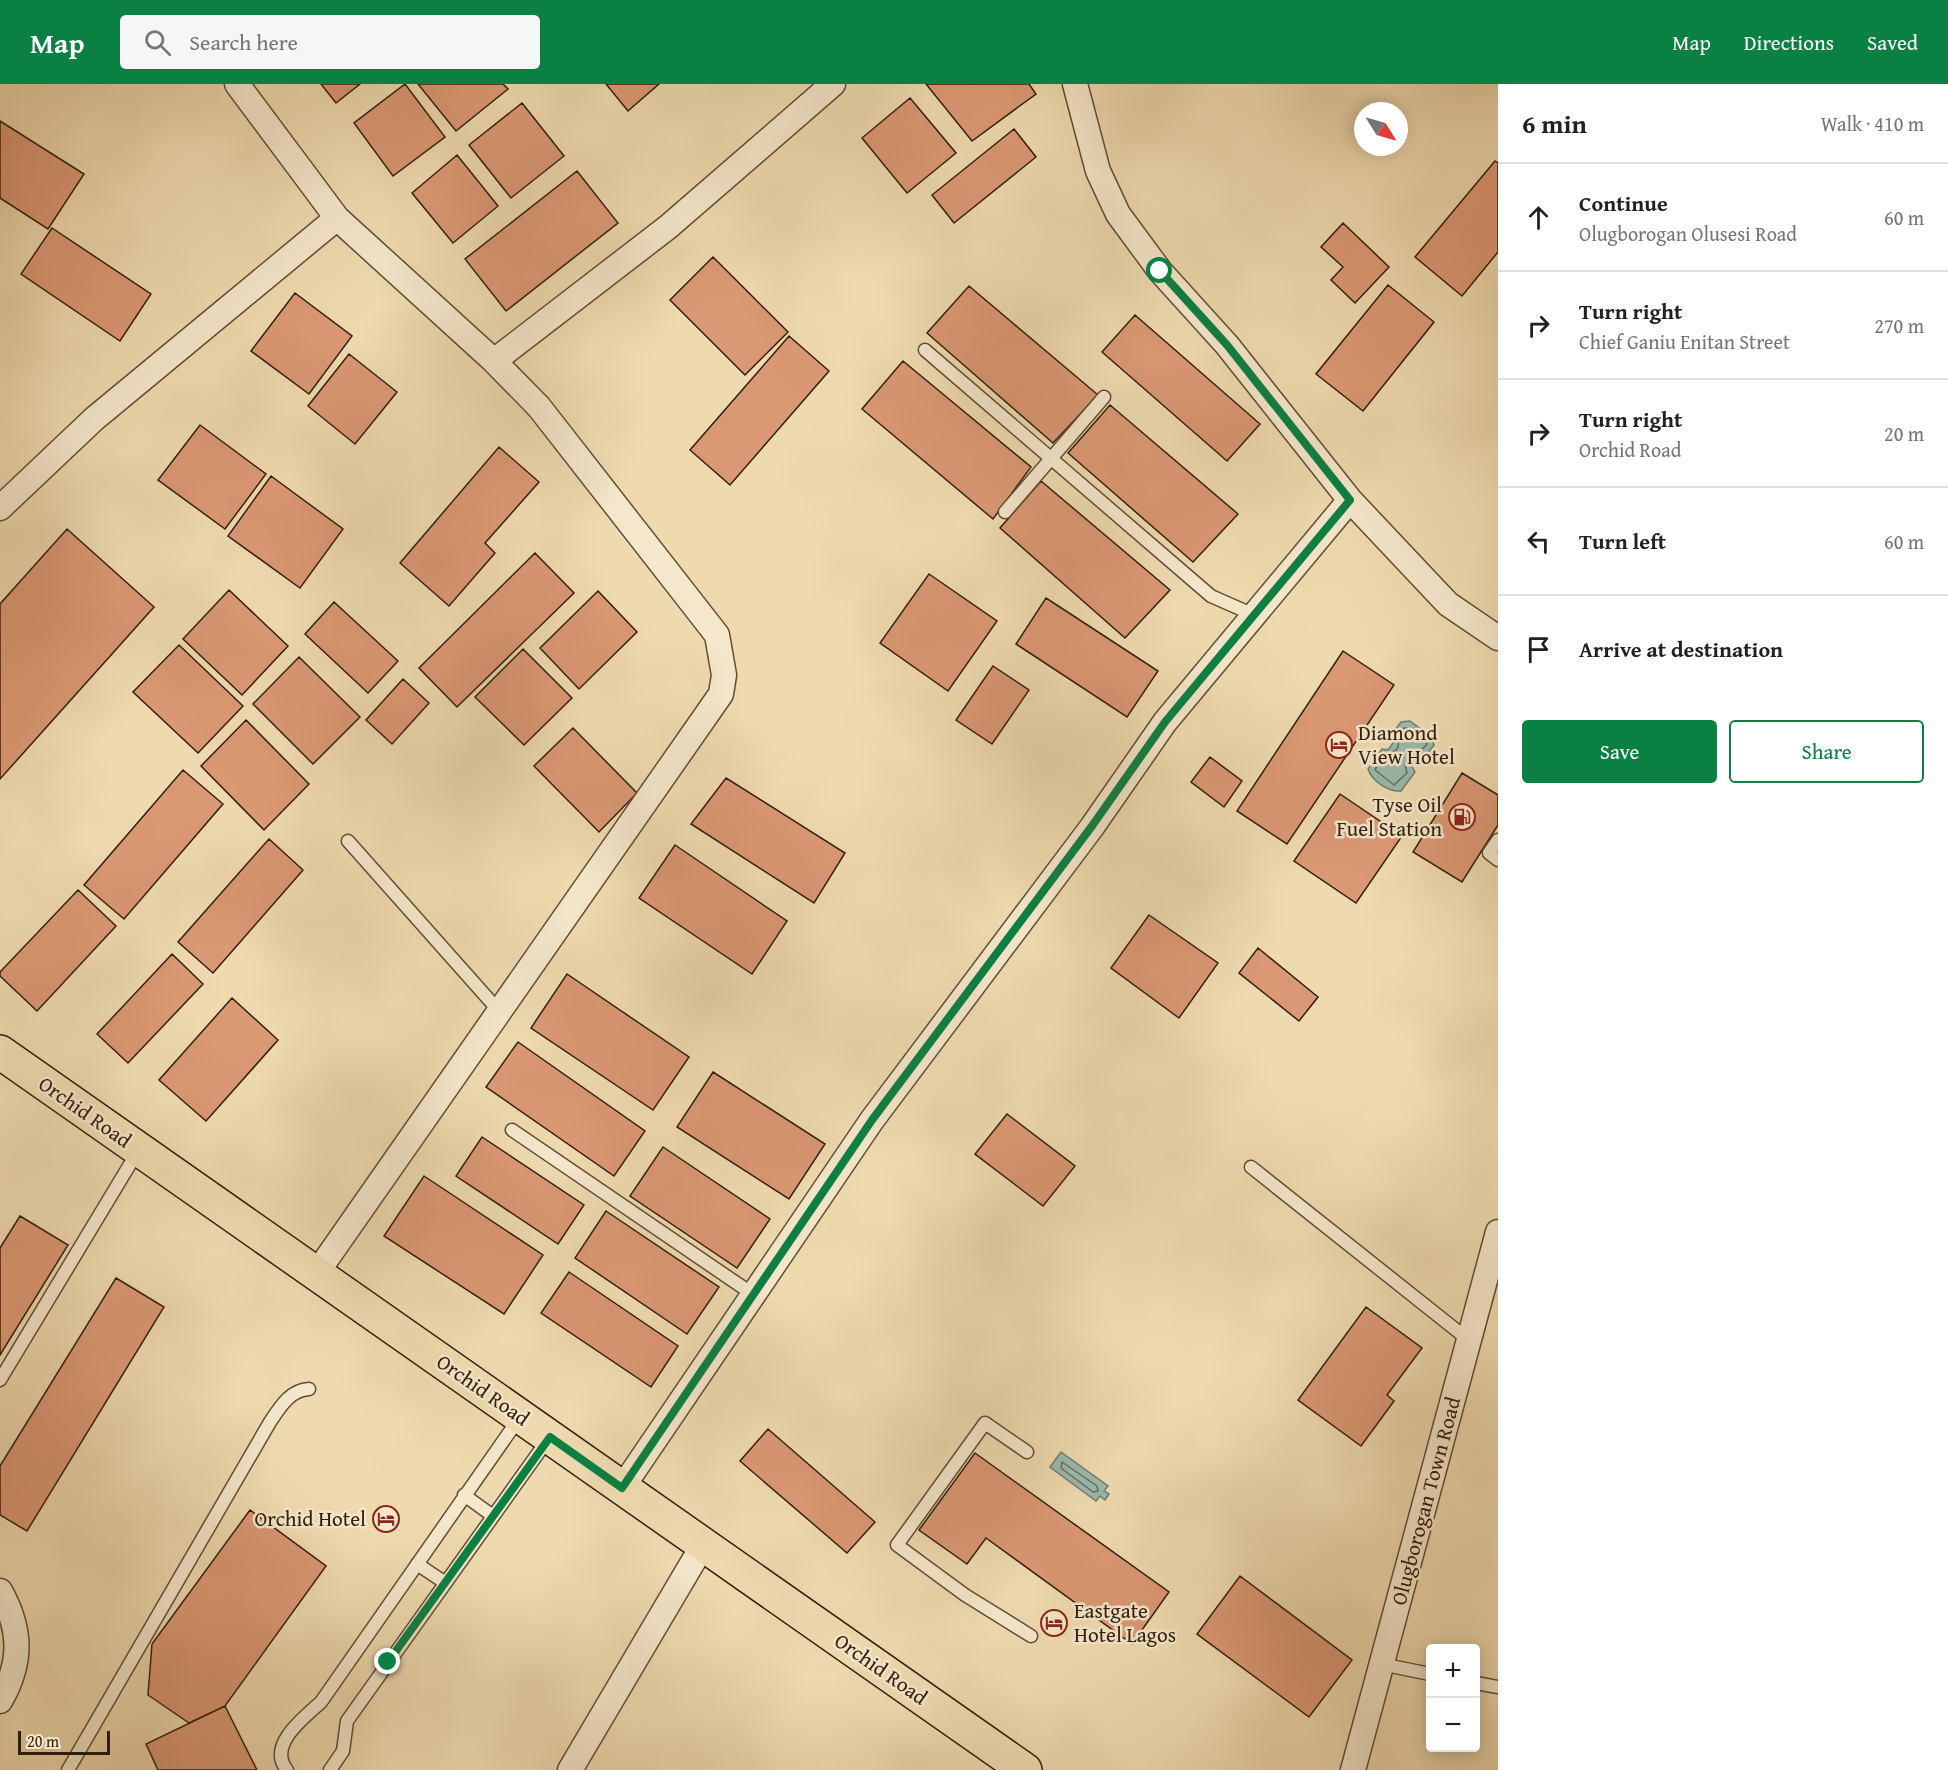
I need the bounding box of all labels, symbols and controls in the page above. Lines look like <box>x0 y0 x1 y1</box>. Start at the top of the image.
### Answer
search box <box>120 15 540 69</box>
text: Map <box>30 22 84 63</box>
icon: search <box>141 26 174 59</box>
text: Search here <box>189 26 298 58</box>
text: Map <box>1672 27 1711 58</box>
text: Directions <box>1744 27 1834 58</box>
text: Saved <box>1867 27 1918 58</box>
north arrow <box>1354 102 1408 156</box>
text: 6 min <box>1522 104 1587 143</box>
text: Walk · 410 m <box>1821 109 1924 138</box>
text: Continue <box>1579 187 1668 219</box>
icon: ahead <box>1522 201 1555 234</box>
text: 60 m <box>1884 203 1924 232</box>
text: Olugborogan Olusesi Road <box>1579 219 1797 248</box>
route start <box>1146 257 1172 283</box>
text: Turn right <box>1579 295 1682 327</box>
icon: right <box>1522 309 1555 342</box>
text: 270 m <box>1874 311 1924 340</box>
text: Chief Ganiu Enitan Street <box>1579 327 1790 356</box>
text: Turn right <box>1579 403 1682 435</box>
icon: right <box>1522 417 1555 450</box>
text: 20 m <box>1884 419 1924 448</box>
text: Orchid Road <box>1579 435 1681 464</box>
icon: left <box>1522 525 1555 558</box>
text: Turn left <box>1579 525 1666 557</box>
text: 60 m <box>1884 527 1924 556</box>
icon: arrive <box>1522 633 1555 666</box>
text: Arrive at destination <box>1579 633 1783 665</box>
place label: Diamond View Hotel <box>1358 717 1455 772</box>
button: Save <box>1522 720 1717 783</box>
button: Share <box>1729 720 1924 783</box>
hotel icon: Diamond View Hotel <box>1324 730 1354 760</box>
place label: Tyse Oil Fuel Station <box>1337 789 1442 844</box>
fuel station icon: Tyse Oil Fuel Station <box>1447 802 1477 832</box>
street label: Orchid Road <box>32 1068 139 1156</box>
street label: Orchid Road <box>430 1346 537 1434</box>
street label: Olugborogan Town Road <box>1383 1393 1468 1608</box>
place label: Orchid Hotel <box>255 1503 366 1534</box>
hotel icon: Orchid Hotel <box>371 1504 401 1534</box>
place label: Eastgate Hotel Lagos <box>1074 1595 1176 1650</box>
hotel icon: Eastgate Hotel Lagos <box>1039 1608 1069 1638</box>
street label: Orchid Road <box>828 1625 935 1713</box>
map controls <box>1426 1644 1480 1752</box>
button: + <box>1426 1644 1480 1698</box>
route end <box>374 1648 400 1674</box>
button: − <box>1426 1698 1480 1752</box>
scale bar <box>18 1728 110 1756</box>
text: 20 m <box>27 1729 59 1753</box>

